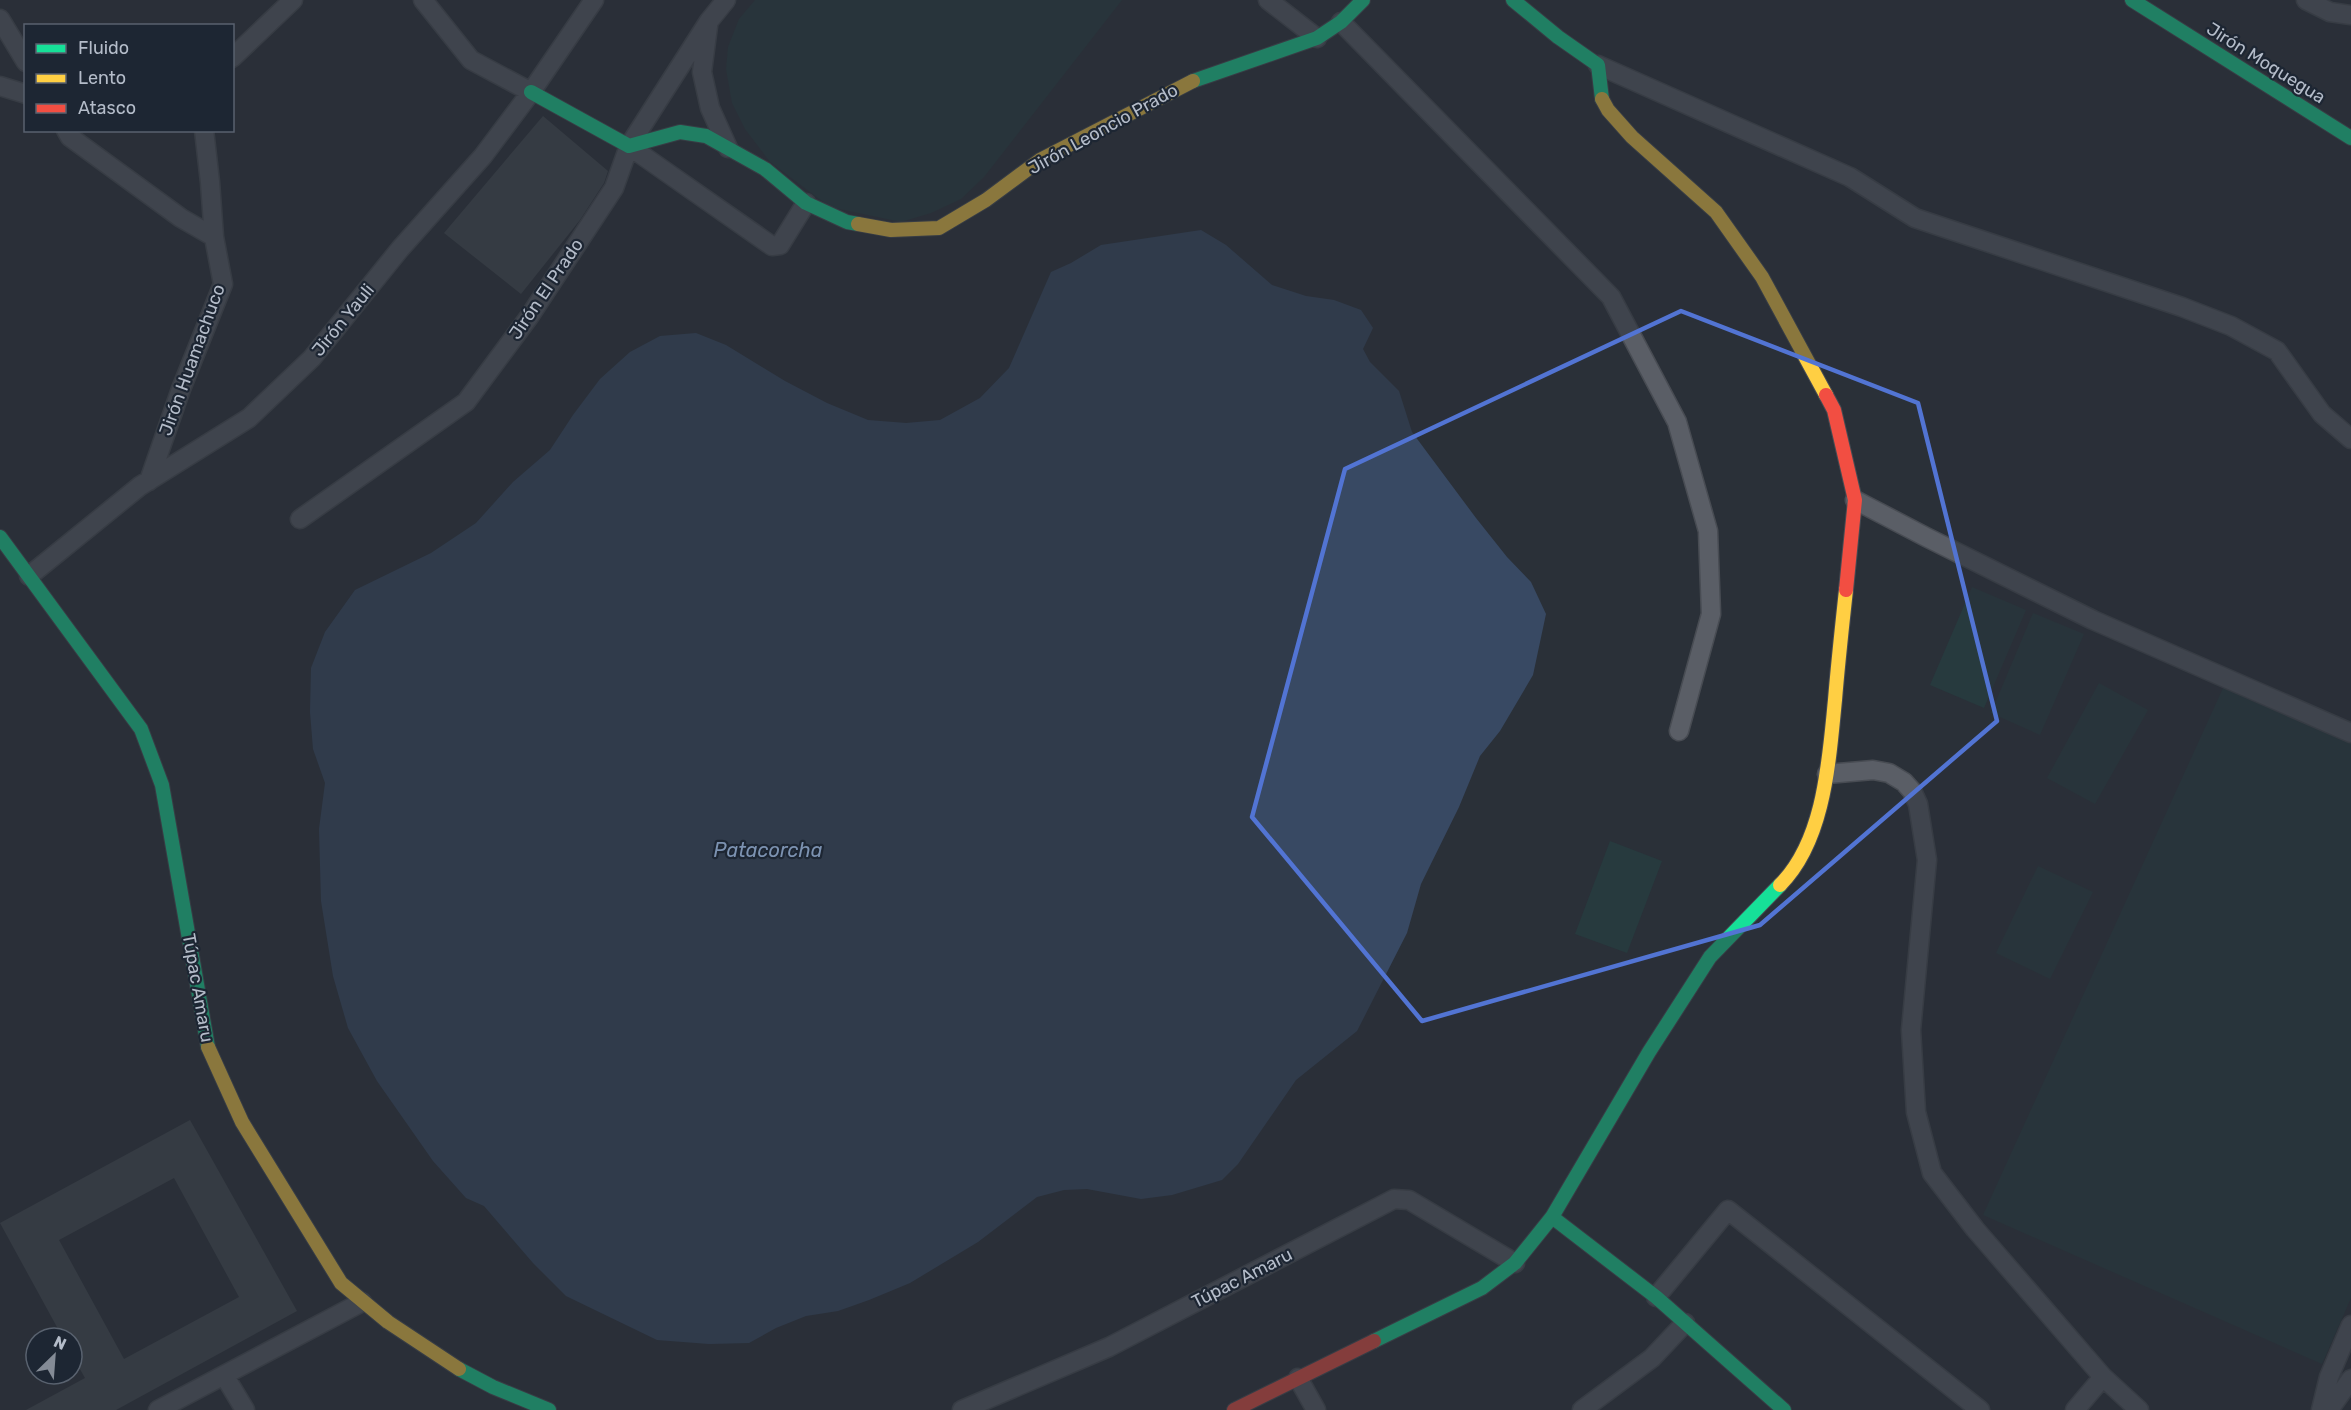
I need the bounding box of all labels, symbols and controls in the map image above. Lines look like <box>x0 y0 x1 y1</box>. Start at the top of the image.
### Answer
street label: Jirón Moquegua <box>2203 18 2329 108</box>
legend <box>24 24 234 132</box>
text: Fluido <box>78 37 129 59</box>
text: Lento <box>78 67 126 89</box>
street label: Jirón Leoncio Prado <box>1024 79 1182 179</box>
text: Atasco <box>78 97 136 119</box>
street label: Jirón El Prado <box>504 234 588 344</box>
street label: Jirón Yauli <box>307 279 379 361</box>
street label: Jirón Huamachuco <box>154 281 230 439</box>
water label: Patacorcha <box>714 838 823 862</box>
street label: Túpac Amaru <box>178 932 218 1044</box>
street label: Túpac Amaru <box>1188 1243 1296 1313</box>
north arrow <box>24 1326 84 1386</box>
text: N <box>51 1332 69 1354</box>

